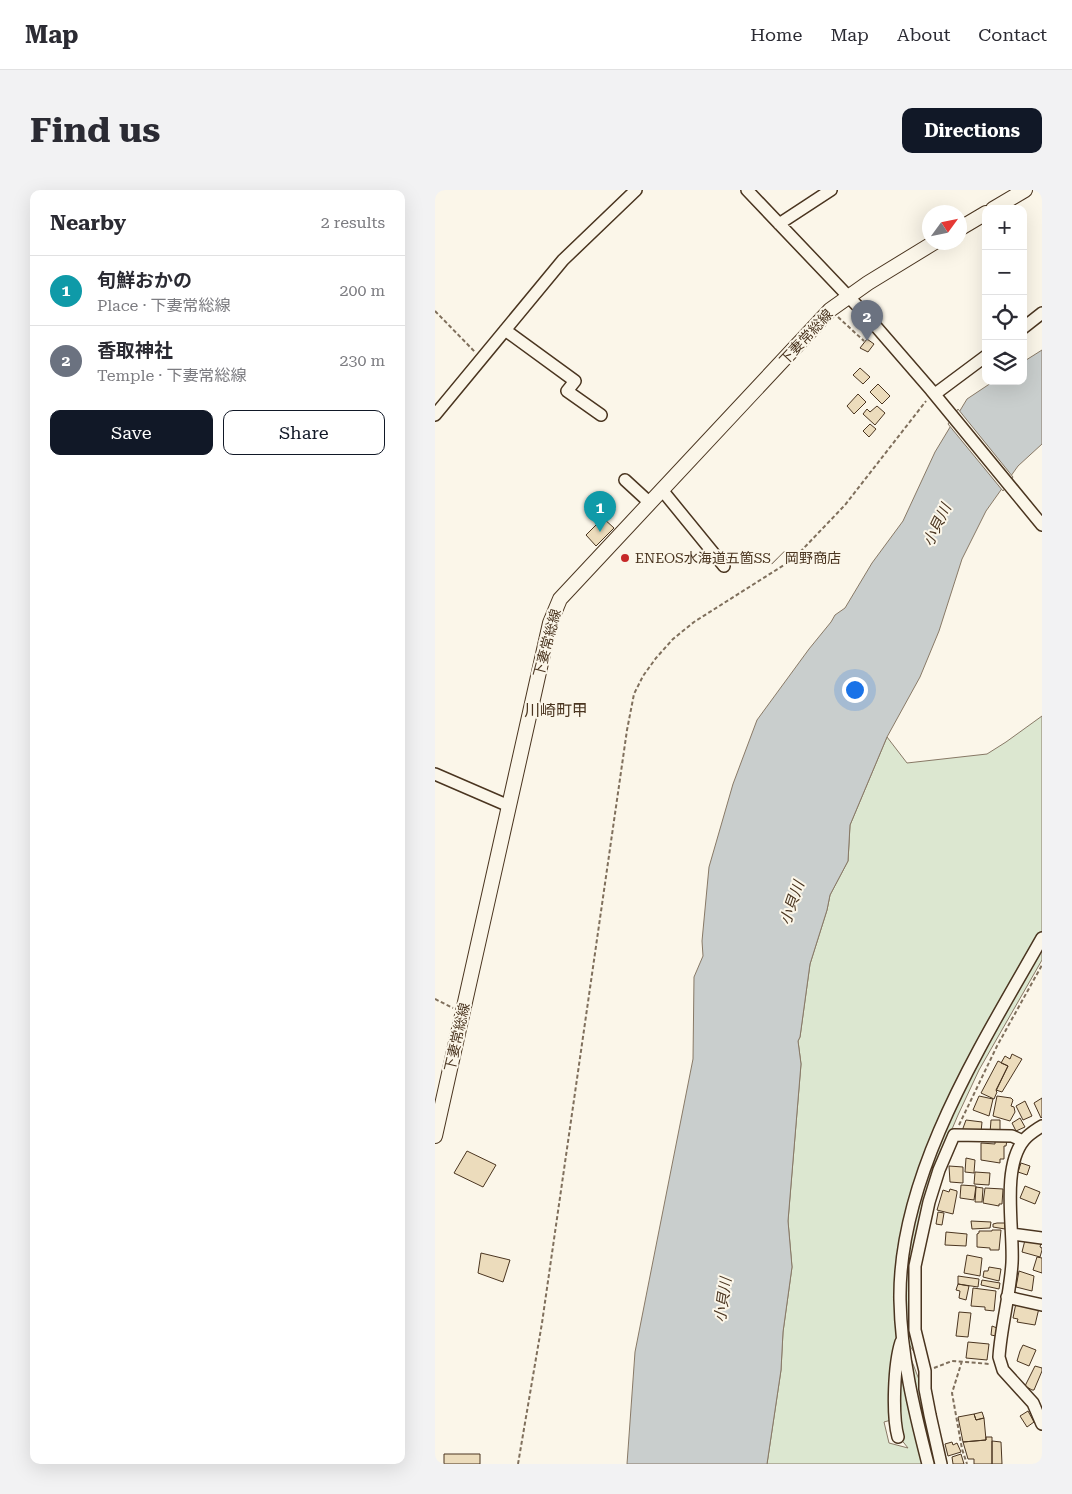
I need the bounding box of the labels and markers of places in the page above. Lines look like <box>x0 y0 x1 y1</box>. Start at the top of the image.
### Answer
pin: 2 <box>851 300 883 341</box>
pin: 1 <box>584 491 616 532</box>
place label: ENEOS水海道五箇SS／岡野商店 <box>635 550 841 566</box>
marker: ENEOS水海道五箇SS／岡野商店 <box>619 552 631 564</box>

